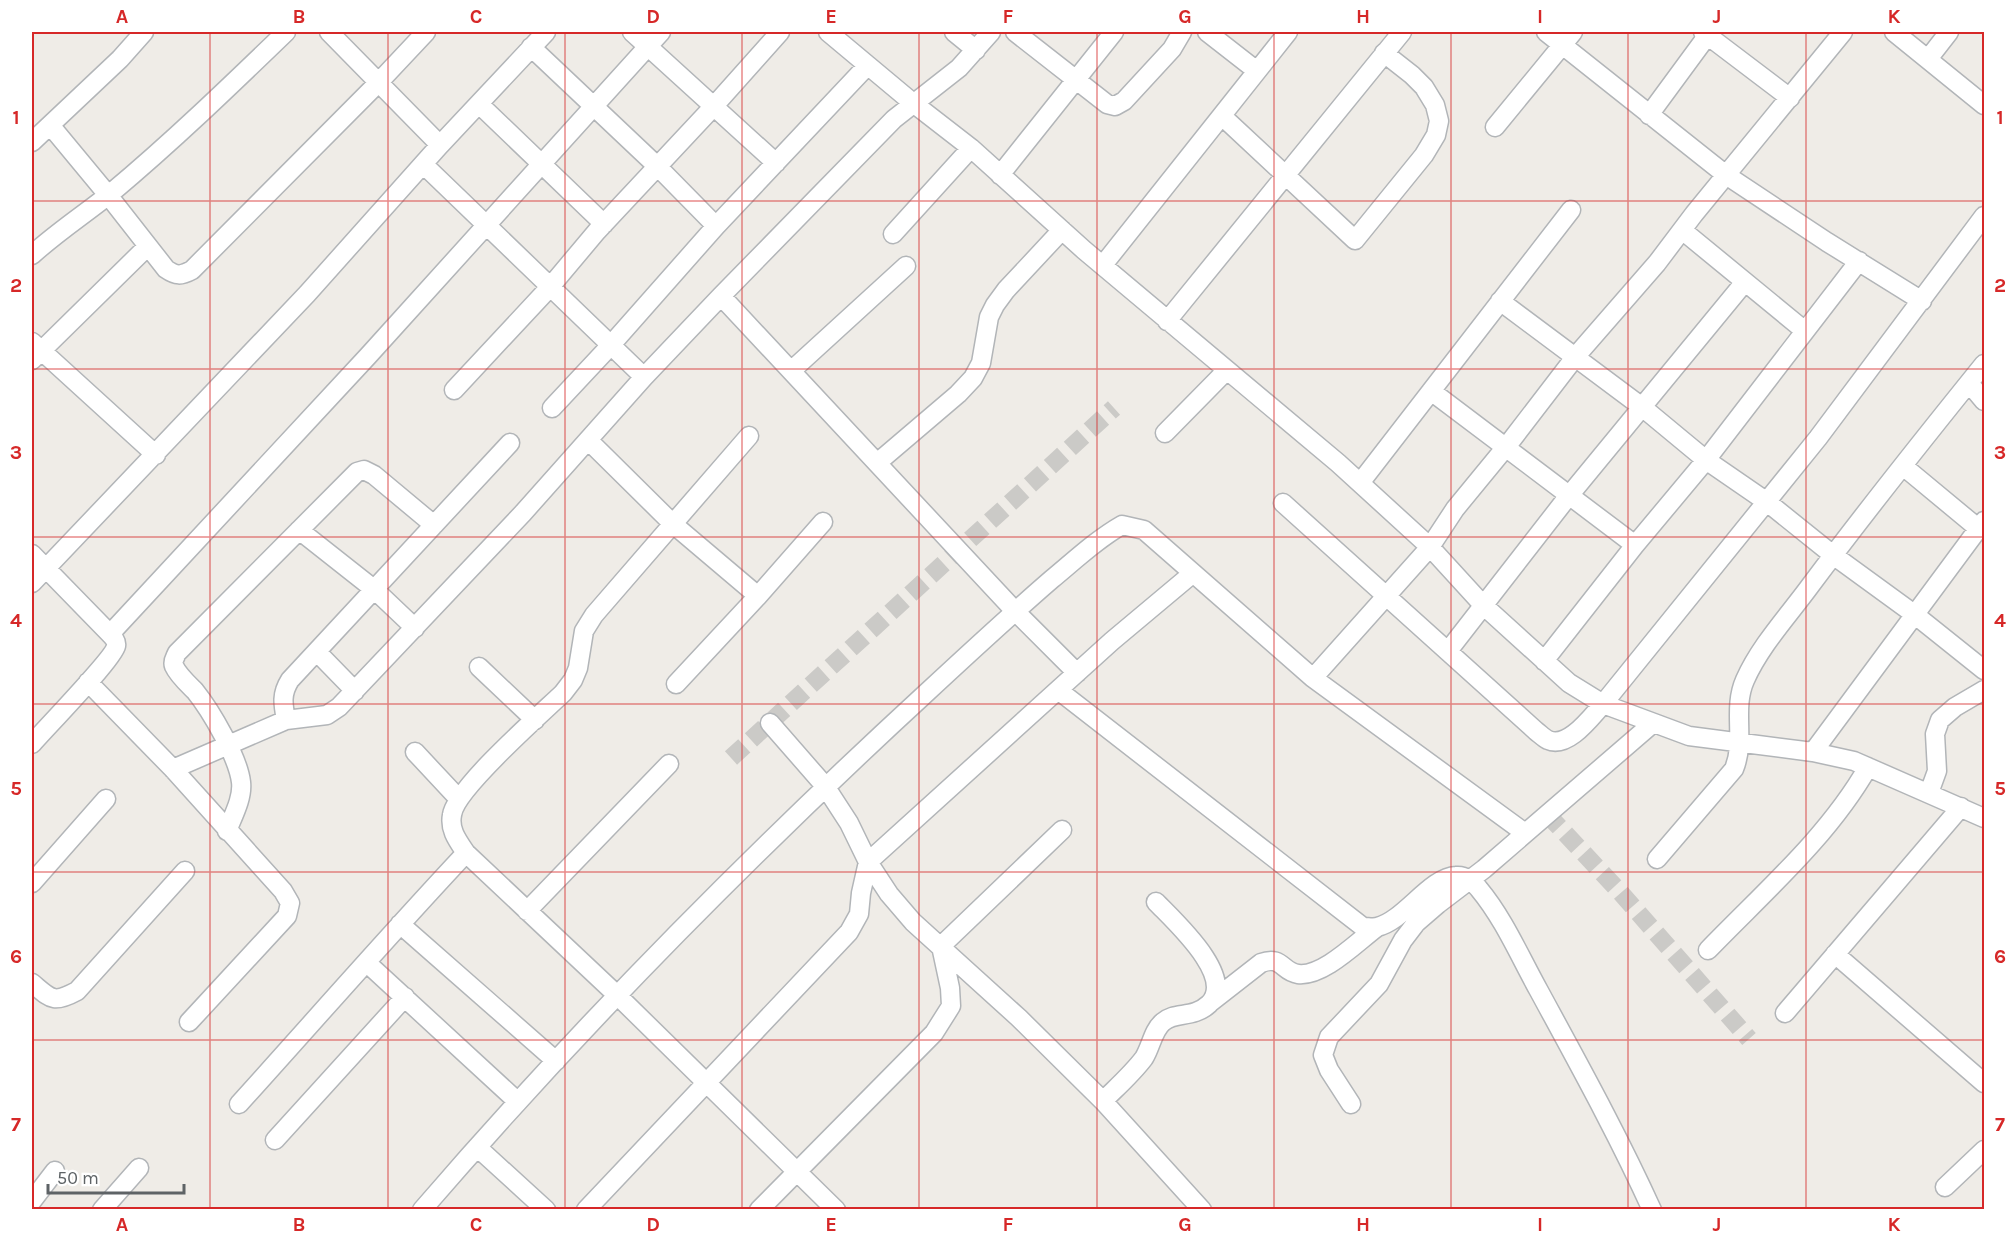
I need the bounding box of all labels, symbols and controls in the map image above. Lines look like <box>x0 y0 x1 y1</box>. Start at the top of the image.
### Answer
text: A <box>116 5 129 28</box>
text: B <box>293 5 305 28</box>
text: C <box>470 5 482 28</box>
text: D <box>646 5 660 28</box>
text: E <box>825 5 837 28</box>
text: F <box>1003 5 1014 28</box>
text: G <box>1178 5 1192 28</box>
text: H <box>1356 5 1370 28</box>
text: I <box>1537 5 1543 28</box>
text: J <box>1713 5 1721 28</box>
text: K <box>1887 5 1901 28</box>
text: 1 <box>12 106 20 129</box>
text: 1 <box>1996 106 2004 129</box>
text: 2 <box>10 274 22 297</box>
text: 2 <box>1994 274 2006 297</box>
text: 3 <box>10 441 22 464</box>
text: 3 <box>1994 441 2006 464</box>
text: 4 <box>10 609 22 632</box>
text: 4 <box>1994 609 2006 632</box>
text: 5 <box>10 777 22 800</box>
text: 5 <box>1994 777 2006 800</box>
text: 6 <box>10 945 22 968</box>
text: 6 <box>1994 945 2006 968</box>
text: 7 <box>11 1113 21 1136</box>
text: 7 <box>1995 1113 2005 1136</box>
scale bar <box>48 1157 184 1195</box>
text: 50 m <box>57 1167 99 1189</box>
text: A <box>116 1213 129 1236</box>
text: B <box>293 1213 305 1236</box>
text: C <box>470 1213 482 1236</box>
text: D <box>646 1213 660 1236</box>
text: E <box>825 1213 837 1236</box>
text: F <box>1003 1213 1014 1236</box>
text: G <box>1178 1213 1192 1236</box>
text: H <box>1356 1213 1370 1236</box>
text: I <box>1537 1213 1543 1236</box>
text: J <box>1713 1213 1721 1236</box>
text: K <box>1887 1213 1901 1236</box>

